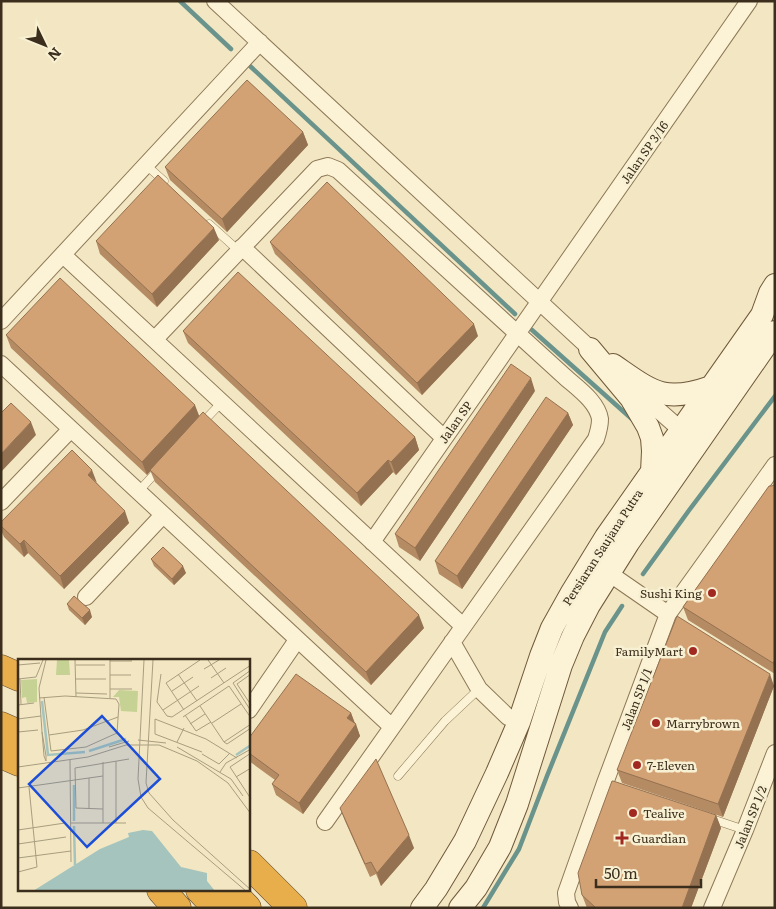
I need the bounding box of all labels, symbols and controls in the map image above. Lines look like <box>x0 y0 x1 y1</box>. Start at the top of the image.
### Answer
north arrow <box>20 20 70 70</box>
text: N <box>44 43 67 66</box>
street label: Jalan SP 3/16 <box>616 117 673 187</box>
street label: Jalan SP <box>434 397 476 447</box>
street label: Persiaran Saujana Putra <box>557 485 647 609</box>
place label: Sushi King <box>640 584 702 602</box>
marker: Sushi King <box>706 587 718 599</box>
place label: FamilyMart <box>615 642 683 660</box>
marker: FamilyMart <box>687 645 699 657</box>
inset map <box>18 659 250 892</box>
street label: Jalan SP 1/1 <box>616 665 656 733</box>
place label: Marrybrown <box>666 714 740 732</box>
marker: Marrybrown <box>650 717 662 729</box>
place label: 7-Eleven <box>647 756 695 774</box>
marker: 7-Eleven <box>631 759 643 771</box>
street label: Jalan SP 1/2 <box>729 783 771 851</box>
place label: Tealive <box>643 804 684 822</box>
marker: Tealive <box>627 807 639 819</box>
place label: Guardian <box>632 829 686 847</box>
marker: Guardian <box>616 832 628 844</box>
scale bar <box>596 856 701 888</box>
text: 50 m <box>604 861 638 884</box>

